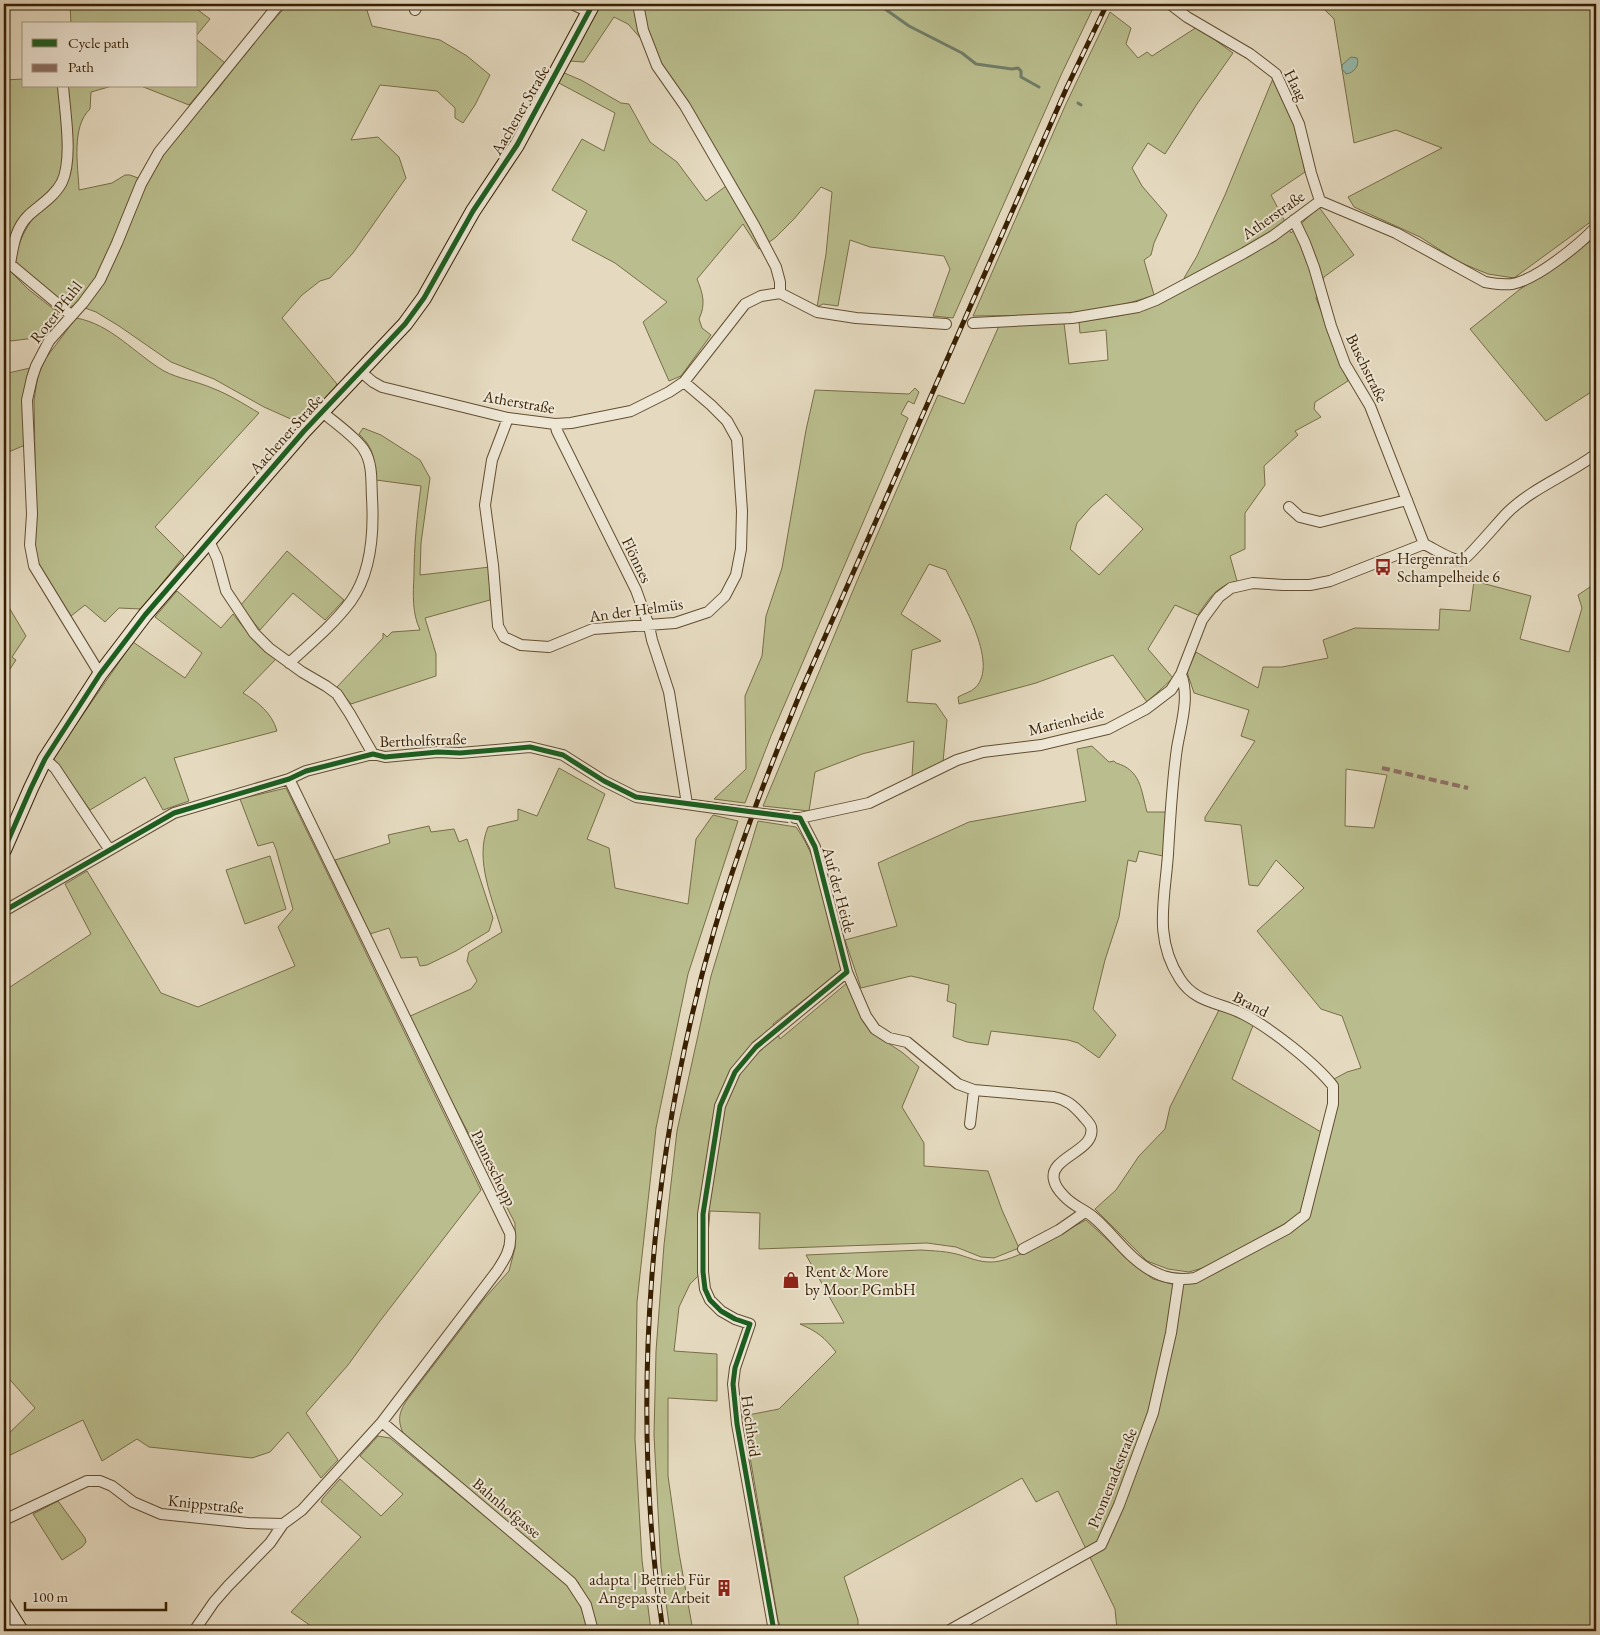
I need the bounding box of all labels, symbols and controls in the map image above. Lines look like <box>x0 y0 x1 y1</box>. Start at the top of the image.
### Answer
legend <box>22 22 198 88</box>
text: Cycle path <box>68 33 130 52</box>
text: Path <box>68 57 94 76</box>
street label: Aachener Straße <box>485 61 554 159</box>
street label: Haag <box>1279 66 1313 105</box>
street label: Atherstraße <box>1237 186 1309 245</box>
street label: Roter Pfuhl <box>25 276 87 347</box>
street label: Buschstraße <box>1341 330 1393 406</box>
street label: Atherstraße <box>481 385 556 419</box>
street label: Aachener Straße <box>244 390 327 479</box>
street label: Flönnes <box>617 534 657 586</box>
place label: Hergenrath Schampelheide 6 <box>1397 548 1500 587</box>
bus stop icon: Hergenrath Schampelheide 6 <box>1373 557 1393 577</box>
street label: An der Helmüs <box>587 593 684 627</box>
street label: Marienheide <box>1026 701 1106 741</box>
street label: Bertholfstraße <box>379 728 467 752</box>
street label: Auf der Heide <box>817 844 861 935</box>
street label: Brand <box>1229 986 1273 1022</box>
street label: Panneschopp <box>467 1127 521 1209</box>
place label: Rent & More by Moor PGmbH <box>805 1261 916 1300</box>
shop icon: Rent & More by Moor PGmbH <box>781 1270 801 1290</box>
street label: Hochheid <box>736 1394 766 1459</box>
street label: Promenadestraße <box>1082 1425 1142 1531</box>
street label: Bahnhofgasse <box>468 1473 546 1543</box>
street label: Knippstraße <box>167 1490 245 1518</box>
place label: adapta | Betrieb Für Angepasste Arbeit <box>589 1569 711 1608</box>
building icon: adapta | Betrieb Für Angepasste Arbeit <box>714 1578 734 1598</box>
scale bar <box>25 1580 166 1612</box>
text: 100 m <box>32 1587 69 1606</box>

